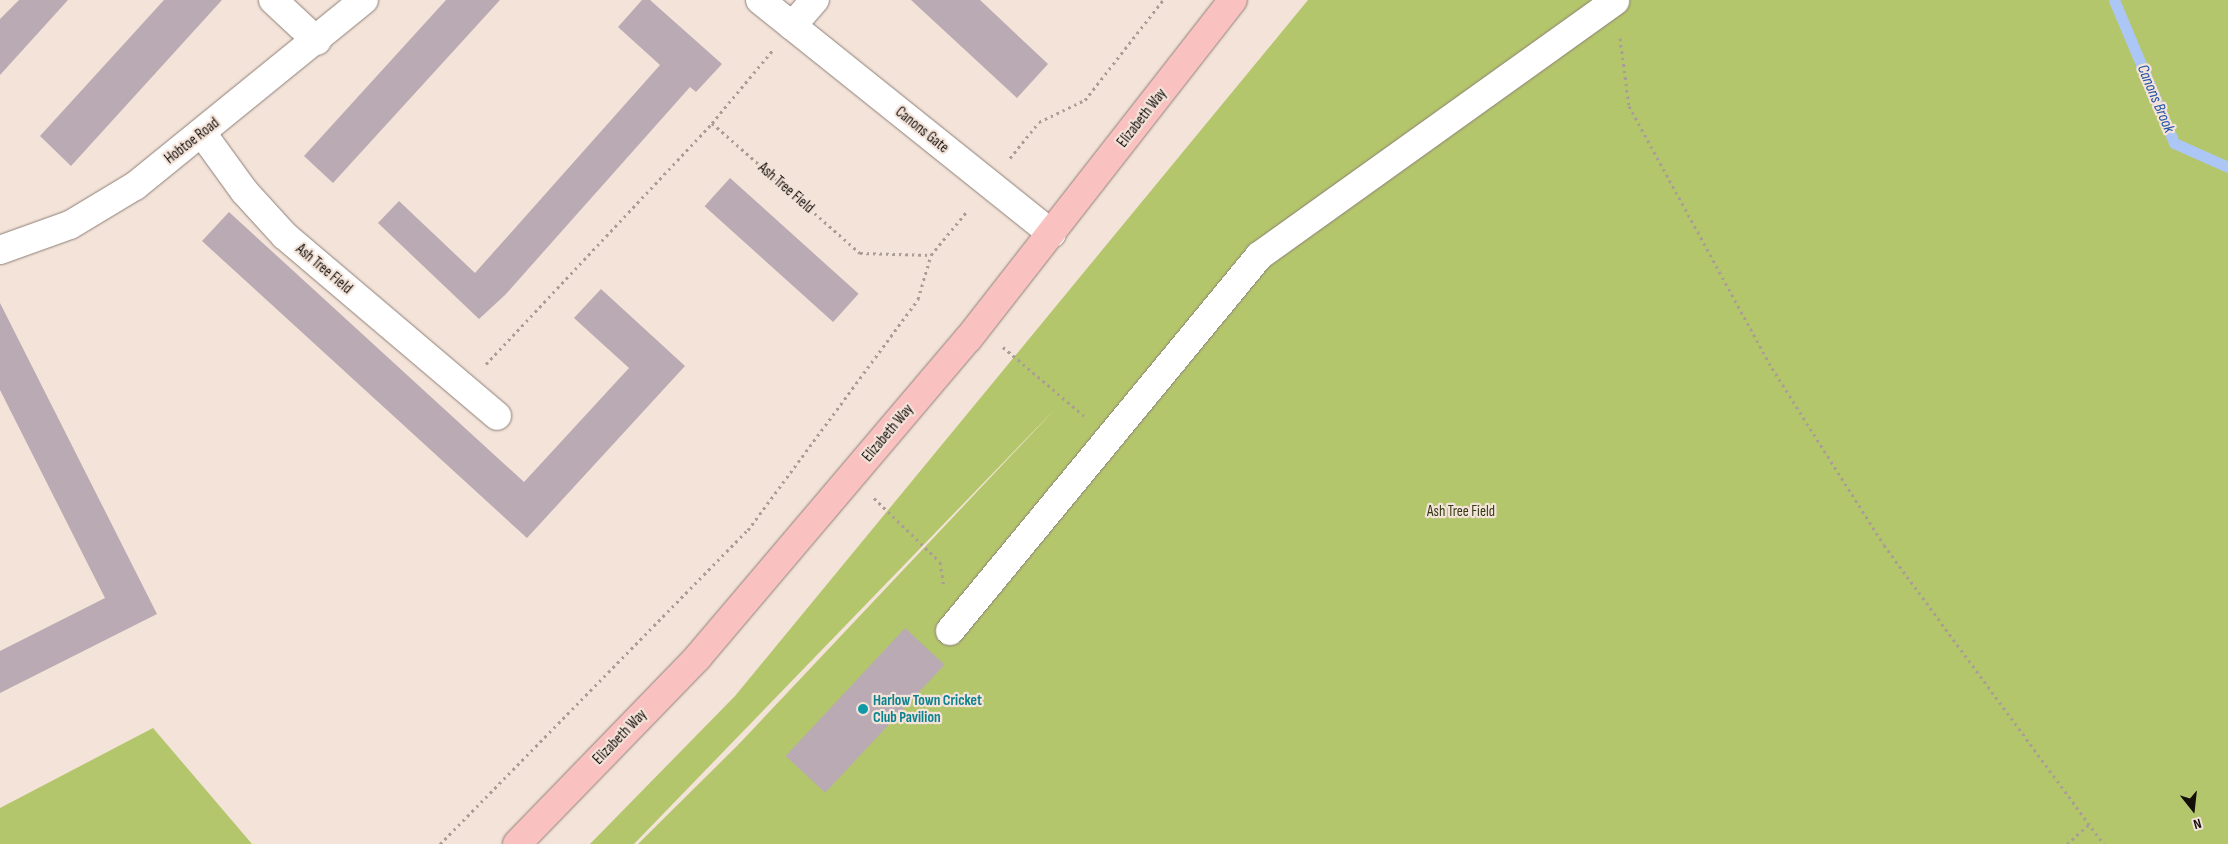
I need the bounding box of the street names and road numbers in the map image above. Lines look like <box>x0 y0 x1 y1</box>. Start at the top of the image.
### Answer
street label: Elizabeth Way <box>1113 85 1171 151</box>
street label: Canons Gate <box>892 103 952 157</box>
street label: Hobtoe Road <box>161 114 223 168</box>
street label: Ash Tree Field <box>754 159 818 217</box>
street label: Ash Tree Field <box>292 240 356 298</box>
street label: Elizabeth Way <box>859 401 917 465</box>
street label: Elizabeth Way <box>589 706 651 768</box>

